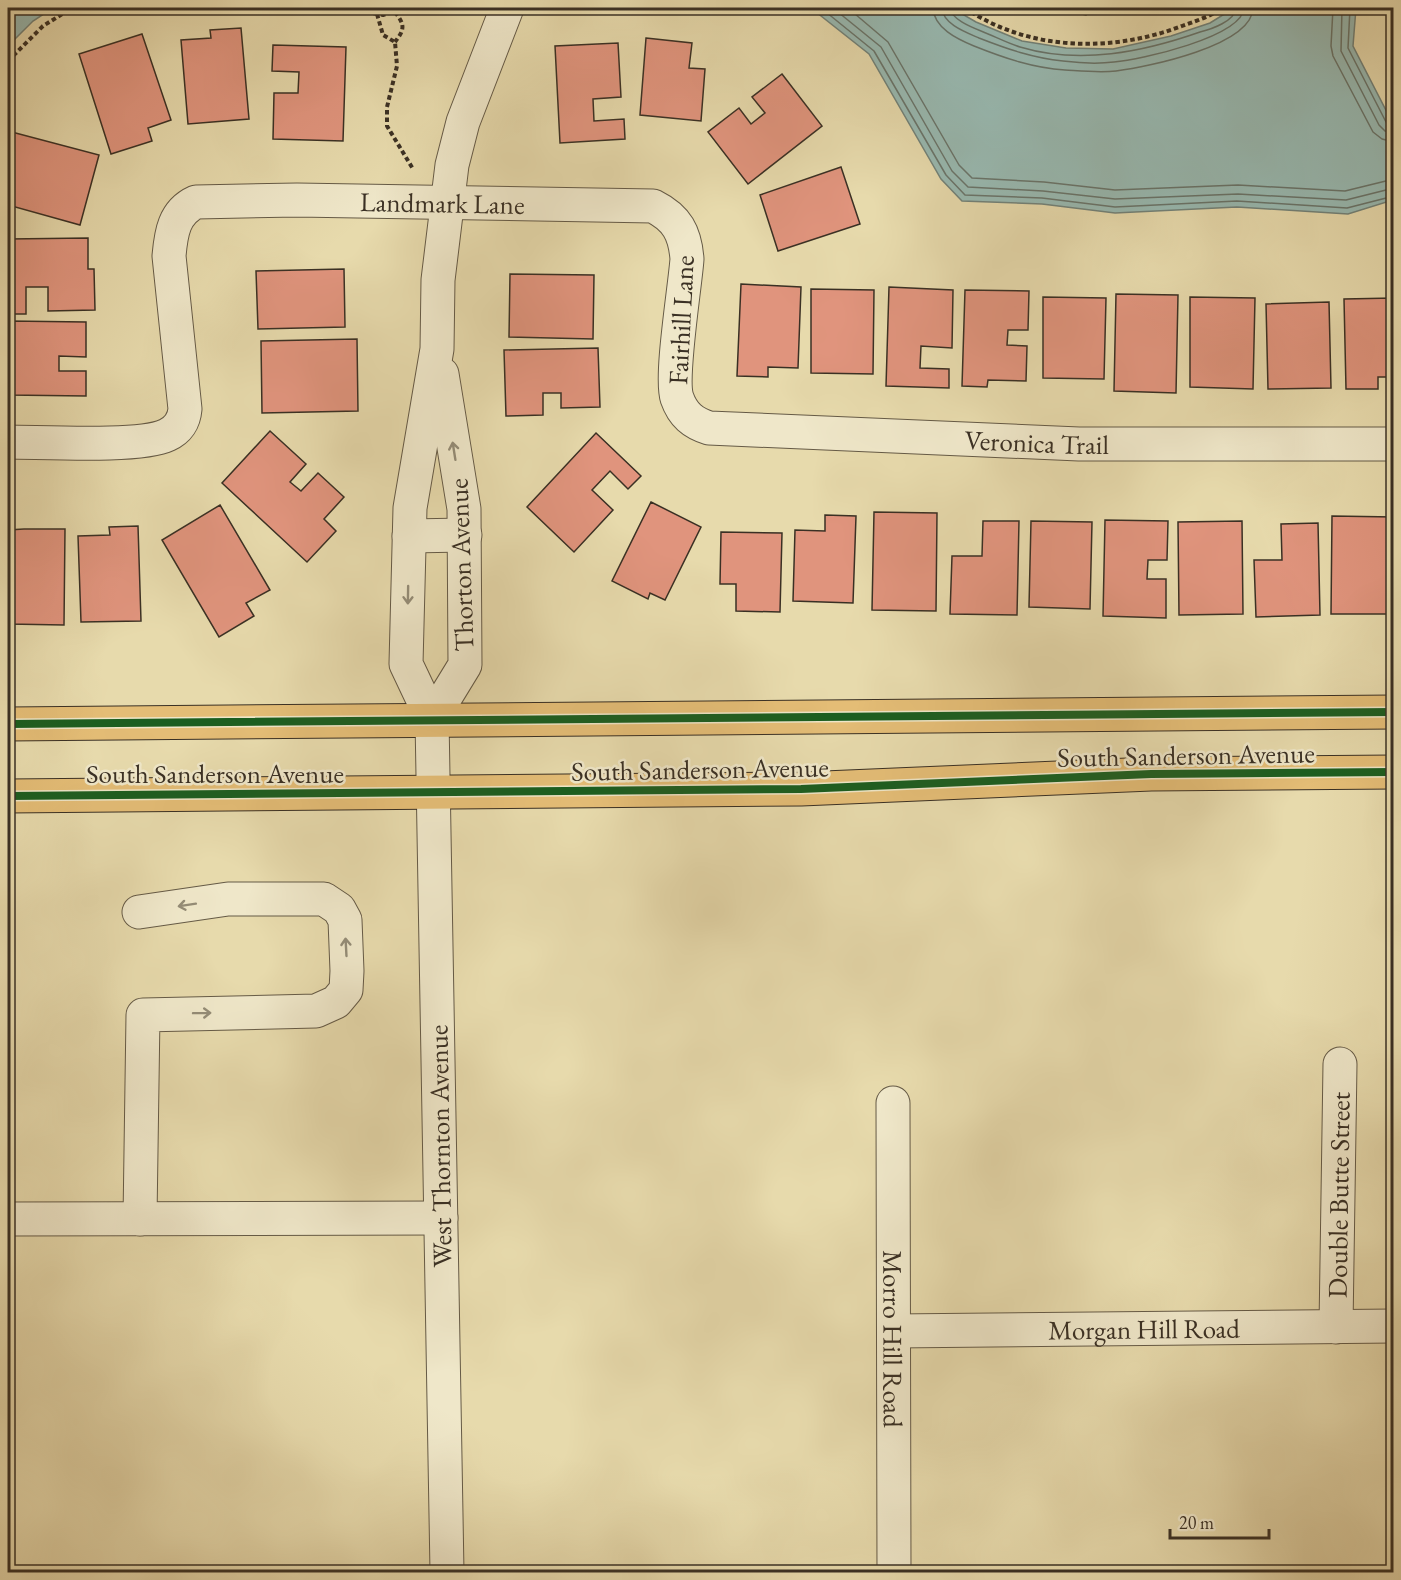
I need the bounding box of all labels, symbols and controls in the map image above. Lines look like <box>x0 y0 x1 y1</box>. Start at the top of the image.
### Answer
street label: Landmark Lane <box>360 184 525 221</box>
street label: Fairhill Lane <box>660 254 702 386</box>
street label: Veronica Trail <box>964 422 1109 462</box>
one-way arrow <box>449 441 460 461</box>
street label: Thorton Avenue <box>440 478 482 652</box>
one-way arrow <box>402 584 413 604</box>
street label: South Sanderson Avenue <box>1057 735 1315 775</box>
street label: South Sanderson Avenue <box>571 749 829 789</box>
street label: South Sanderson Avenue <box>86 756 344 791</box>
one-way arrow <box>178 899 197 910</box>
one-way arrow <box>341 937 352 957</box>
one-way arrow <box>191 1008 211 1019</box>
street label: West Thornton Avenue <box>420 1024 460 1268</box>
street label: Double Butte Street <box>1319 1091 1357 1298</box>
street label: Morro Hill Road <box>876 1250 911 1428</box>
street label: Morgan Hill Road <box>1048 1310 1240 1347</box>
scale bar <box>1170 1502 1269 1540</box>
text: 20 m <box>1179 1511 1214 1534</box>

